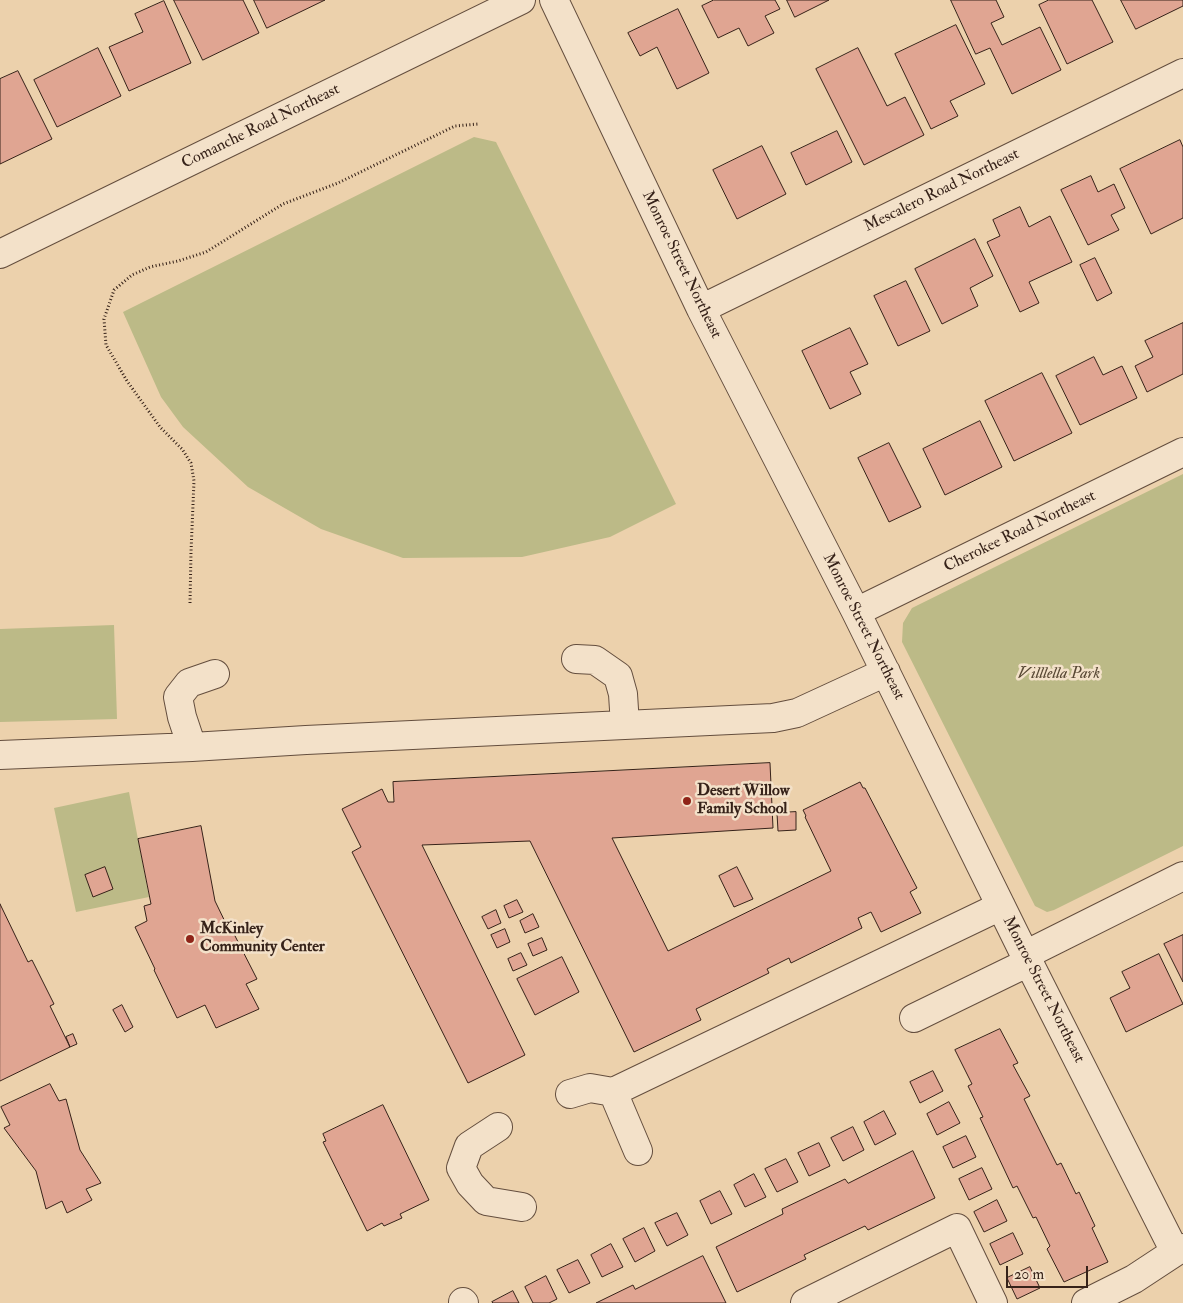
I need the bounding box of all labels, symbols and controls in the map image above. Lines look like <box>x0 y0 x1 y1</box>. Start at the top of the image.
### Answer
street label: Comanche Road Northeast <box>179 80 343 174</box>
street label: Mescalero Road Northeast <box>861 145 1023 237</box>
street label: Monroe Street Northeast <box>637 188 725 342</box>
street label: Cherokee Road Northeast <box>941 487 1099 577</box>
street label: Monroe Street Northeast <box>818 551 908 703</box>
park label: Villlella Park <box>1018 665 1100 685</box>
place label: Desert Willow Family School <box>697 782 790 820</box>
marker: Desert Willow Family School <box>681 795 693 807</box>
street label: Monroe Street Northeast <box>998 914 1088 1066</box>
place label: McKinley Community Center <box>200 920 325 958</box>
marker: McKinley Community Center <box>184 933 196 945</box>
scale bar <box>1008 1256 1090 1288</box>
text: 20 m <box>1014 1265 1044 1284</box>

